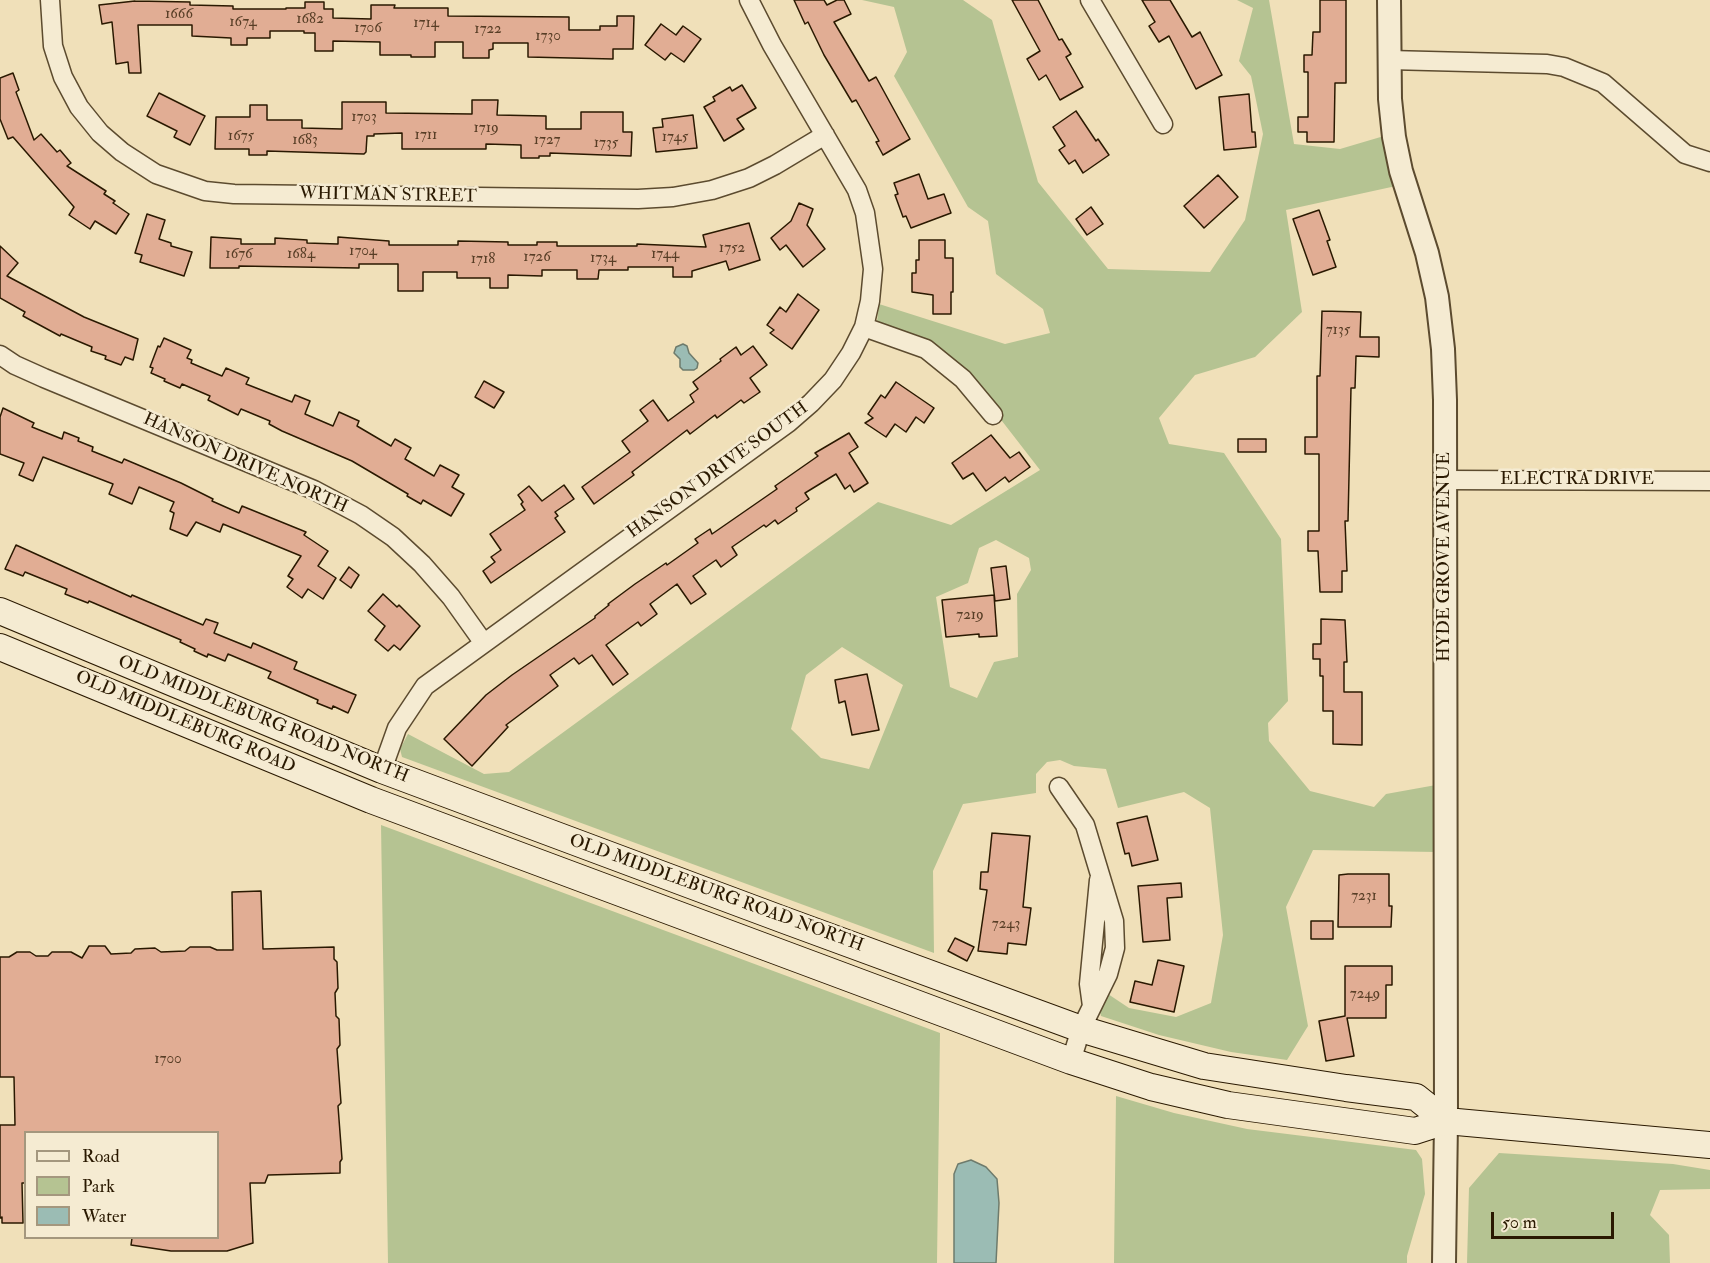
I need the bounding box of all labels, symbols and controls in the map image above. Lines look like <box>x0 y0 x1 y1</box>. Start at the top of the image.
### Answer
house number: 1666 <box>165 6 193 24</box>
house number: 1682 <box>296 11 324 29</box>
house number: 1674 <box>229 14 257 32</box>
house number: 1714 <box>413 15 439 33</box>
house number: 1706 <box>354 20 382 38</box>
house number: 1722 <box>474 21 502 39</box>
house number: 1730 <box>535 28 561 46</box>
house number: 1703 <box>351 109 377 127</box>
house number: 1719 <box>473 120 499 138</box>
house number: 1711 <box>415 127 437 145</box>
house number: 1675 <box>228 128 254 146</box>
house number: 1745 <box>662 129 688 147</box>
house number: 1683 <box>292 132 318 150</box>
house number: 1727 <box>534 132 560 150</box>
house number: 1735 <box>594 135 618 153</box>
street label: WHITMAN STREET <box>299 184 477 208</box>
house number: 1752 <box>719 240 745 258</box>
house number: 1704 <box>349 243 377 261</box>
house number: 1676 <box>225 246 253 264</box>
house number: 1684 <box>287 246 315 264</box>
house number: 1744 <box>651 246 679 264</box>
house number: 1726 <box>523 249 551 267</box>
house number: 1734 <box>590 250 616 268</box>
house number: 1718 <box>471 251 495 269</box>
house number: 7135 <box>1326 322 1350 340</box>
street label: HANSON DRIVE SOUTH <box>623 398 813 544</box>
street label: HANSON DRIVE NORTH <box>139 409 351 519</box>
street label: HYDE GROVE AVENUE <box>1434 452 1456 662</box>
street label: ELECTRA DRIVE <box>1500 469 1654 491</box>
house number: 7219 <box>956 607 984 625</box>
street label: OLD MIDDLEBURG ROAD NORTH <box>114 652 412 788</box>
street label: OLD MIDDLEBURG ROAD <box>72 667 298 779</box>
street label: OLD MIDDLEBURG ROAD NORTH <box>566 831 866 957</box>
house number: 7231 <box>1351 888 1377 906</box>
house number: 7243 <box>992 916 1020 934</box>
house number: 7249 <box>1350 986 1380 1004</box>
house number: 1700 <box>154 1051 182 1069</box>
legend <box>24 1131 219 1239</box>
text: Road <box>82 1145 120 1168</box>
text: Park <box>82 1175 115 1198</box>
scale bar <box>1494 1200 1617 1238</box>
text: Water <box>82 1205 126 1228</box>
text: 50 m <box>1502 1211 1537 1234</box>

